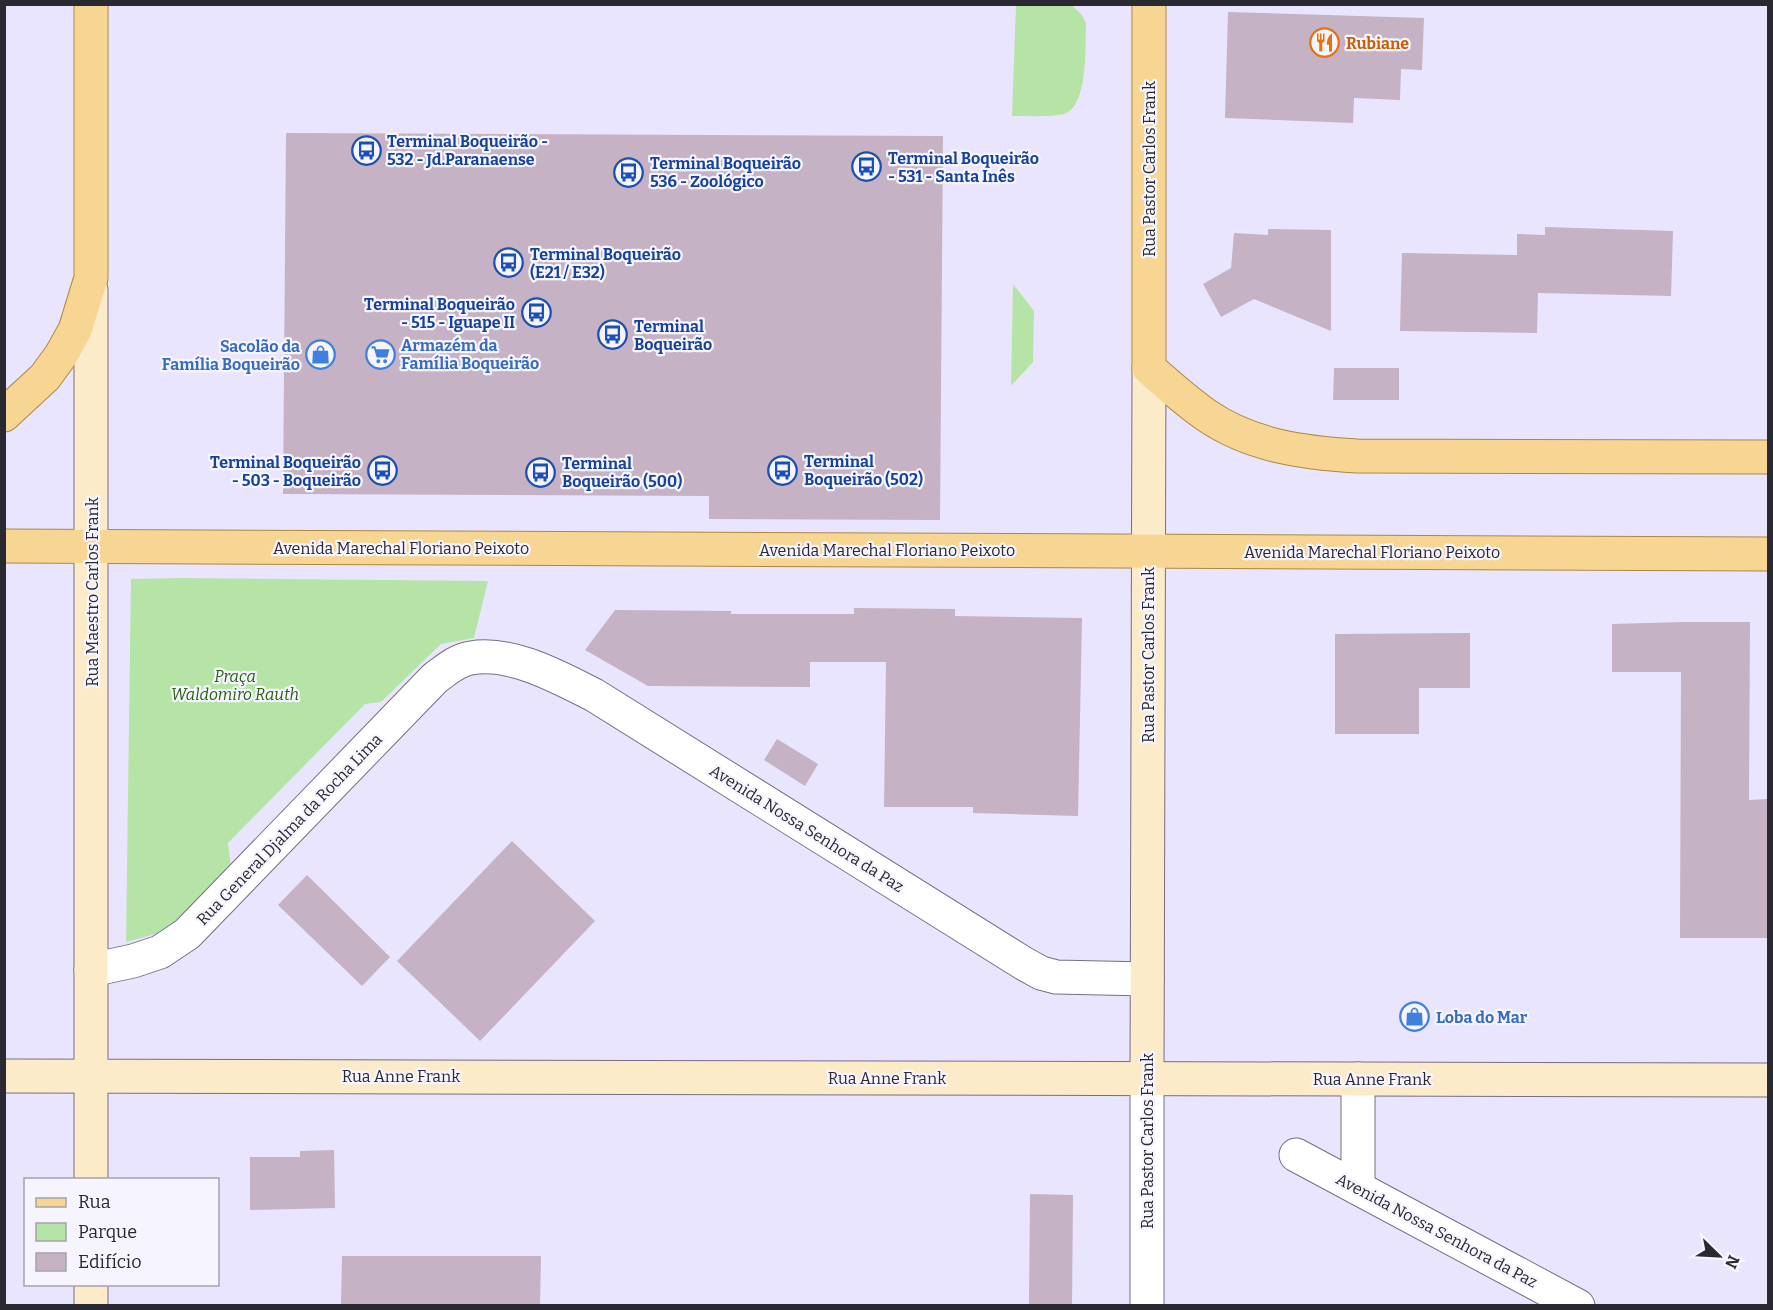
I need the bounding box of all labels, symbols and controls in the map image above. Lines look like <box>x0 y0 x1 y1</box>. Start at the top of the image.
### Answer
restaurant icon: Rubiane <box>1309 27 1341 59</box>
place label: Rubiane <box>1346 34 1409 53</box>
street label: Rua Pastor Carlos Frank <box>1140 81 1159 257</box>
place label: Terminal Boqueirão - 532 - Jd.Paranaense <box>387 132 548 169</box>
bus stop icon: Terminal Boqueirão - 532 - Jd.Paranaense <box>350 134 382 166</box>
place label: Terminal Boqueirão - 531 - Santa Inês <box>888 149 1039 186</box>
bus stop icon: Terminal Boqueirão - 531 - Santa Inês <box>851 151 883 183</box>
place label: Terminal Boqueirão 536 - Zoológico <box>650 154 801 191</box>
bus stop icon: Terminal Boqueirão 536 - Zoológico <box>613 156 645 188</box>
place label: Terminal Boqueirão (E21 / E32) <box>530 245 681 282</box>
bus stop icon: Terminal Boqueirão (E21 / E32) <box>493 247 525 279</box>
place label: Terminal Boqueirão - 515 - Iguape II <box>364 295 515 332</box>
bus stop icon: Terminal Boqueirão - 515 - Iguape II <box>520 297 552 329</box>
place label: Terminal Boqueirão <box>634 317 712 354</box>
bus stop icon: Terminal Boqueirão <box>597 319 629 351</box>
place label: Armazém da Família Boqueirão <box>401 336 539 373</box>
place label: Sacolão da Família Boqueirão <box>162 337 300 374</box>
supermarket icon: Armazém da Família Boqueirão <box>364 338 396 370</box>
shop icon: Sacolão da Família Boqueirão <box>305 339 337 371</box>
place label: Terminal Boqueirão (502) <box>804 452 923 489</box>
place label: Terminal Boqueirão - 503 - Boqueirão <box>210 453 361 490</box>
place label: Terminal Boqueirão (500) <box>562 454 682 491</box>
bus stop icon: Terminal Boqueirão (502) <box>767 454 799 486</box>
bus stop icon: Terminal Boqueirão - 503 - Boqueirão <box>366 455 398 487</box>
bus stop icon: Terminal Boqueirão (500) <box>525 456 557 488</box>
street label: Rua Maestro Carlos Frank <box>83 497 102 687</box>
street label: Avenida Marechal Floriano Peixoto <box>273 539 529 558</box>
street label: Avenida Marechal Floriano Peixoto <box>759 541 1015 560</box>
street label: Avenida Marechal Floriano Peixoto <box>1244 543 1500 562</box>
street label: Rua Pastor Carlos Frank <box>1139 567 1158 743</box>
park label: Praça Waldomiro Rauth <box>171 667 299 704</box>
street label: Rua General Djalma da Rocha Lima <box>193 730 386 929</box>
street label: Avenida Nossa Senhora da Paz <box>706 761 908 896</box>
shop icon: Loba do Mar <box>1399 1001 1431 1033</box>
place label: Loba do Mar <box>1436 1008 1528 1027</box>
street label: Rua Pastor Carlos Frank <box>1138 1053 1157 1229</box>
street label: Rua Anne Frank <box>342 1067 460 1086</box>
street label: Rua Anne Frank <box>828 1069 946 1088</box>
street label: Rua Anne Frank <box>1313 1070 1431 1089</box>
street label: Avenida Nossa Senhora da Paz <box>1333 1169 1541 1292</box>
legend <box>24 1178 219 1286</box>
text: Rua <box>78 1191 111 1213</box>
text: Parque <box>78 1221 137 1243</box>
north arrow <box>1689 1226 1749 1286</box>
text: Edifício <box>78 1251 142 1273</box>
text: N <box>1721 1252 1743 1271</box>

